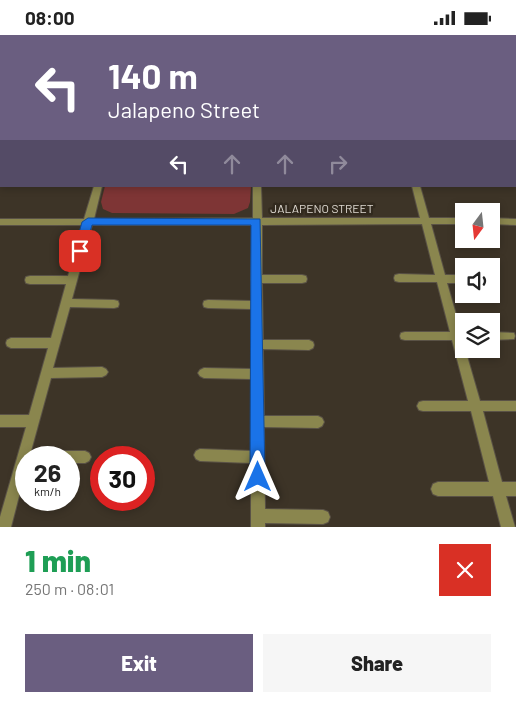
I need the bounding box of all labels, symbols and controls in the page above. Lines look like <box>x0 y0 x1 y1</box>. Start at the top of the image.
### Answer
text: 08:00 <box>25 6 75 29</box>
text: 140 m <box>108 54 198 96</box>
icon: left <box>25 55 90 120</box>
text: Jalapeno Street <box>108 96 260 122</box>
icon: left <box>165 150 193 178</box>
icon: ahead <box>218 150 246 178</box>
icon: ahead <box>271 150 299 178</box>
icon: right <box>324 150 352 178</box>
street label: JALAPENO STREET <box>270 201 374 215</box>
north arrow <box>455 203 500 247</box>
map controls <box>455 203 500 358</box>
pin <box>59 230 101 272</box>
icon: arrive <box>66 237 94 265</box>
button: sound <box>455 258 500 303</box>
button: layers <box>455 313 500 358</box>
speed limit sign: 30 <box>90 446 155 511</box>
position arrow <box>231 450 283 502</box>
text: 26 <box>34 457 61 487</box>
text: km/h <box>34 484 61 498</box>
text: 1 min <box>25 542 91 578</box>
button: close <box>439 544 491 596</box>
text: 250 m · 08:01 <box>25 579 114 598</box>
button: Exit <box>25 634 253 692</box>
button: Share <box>263 634 491 692</box>

